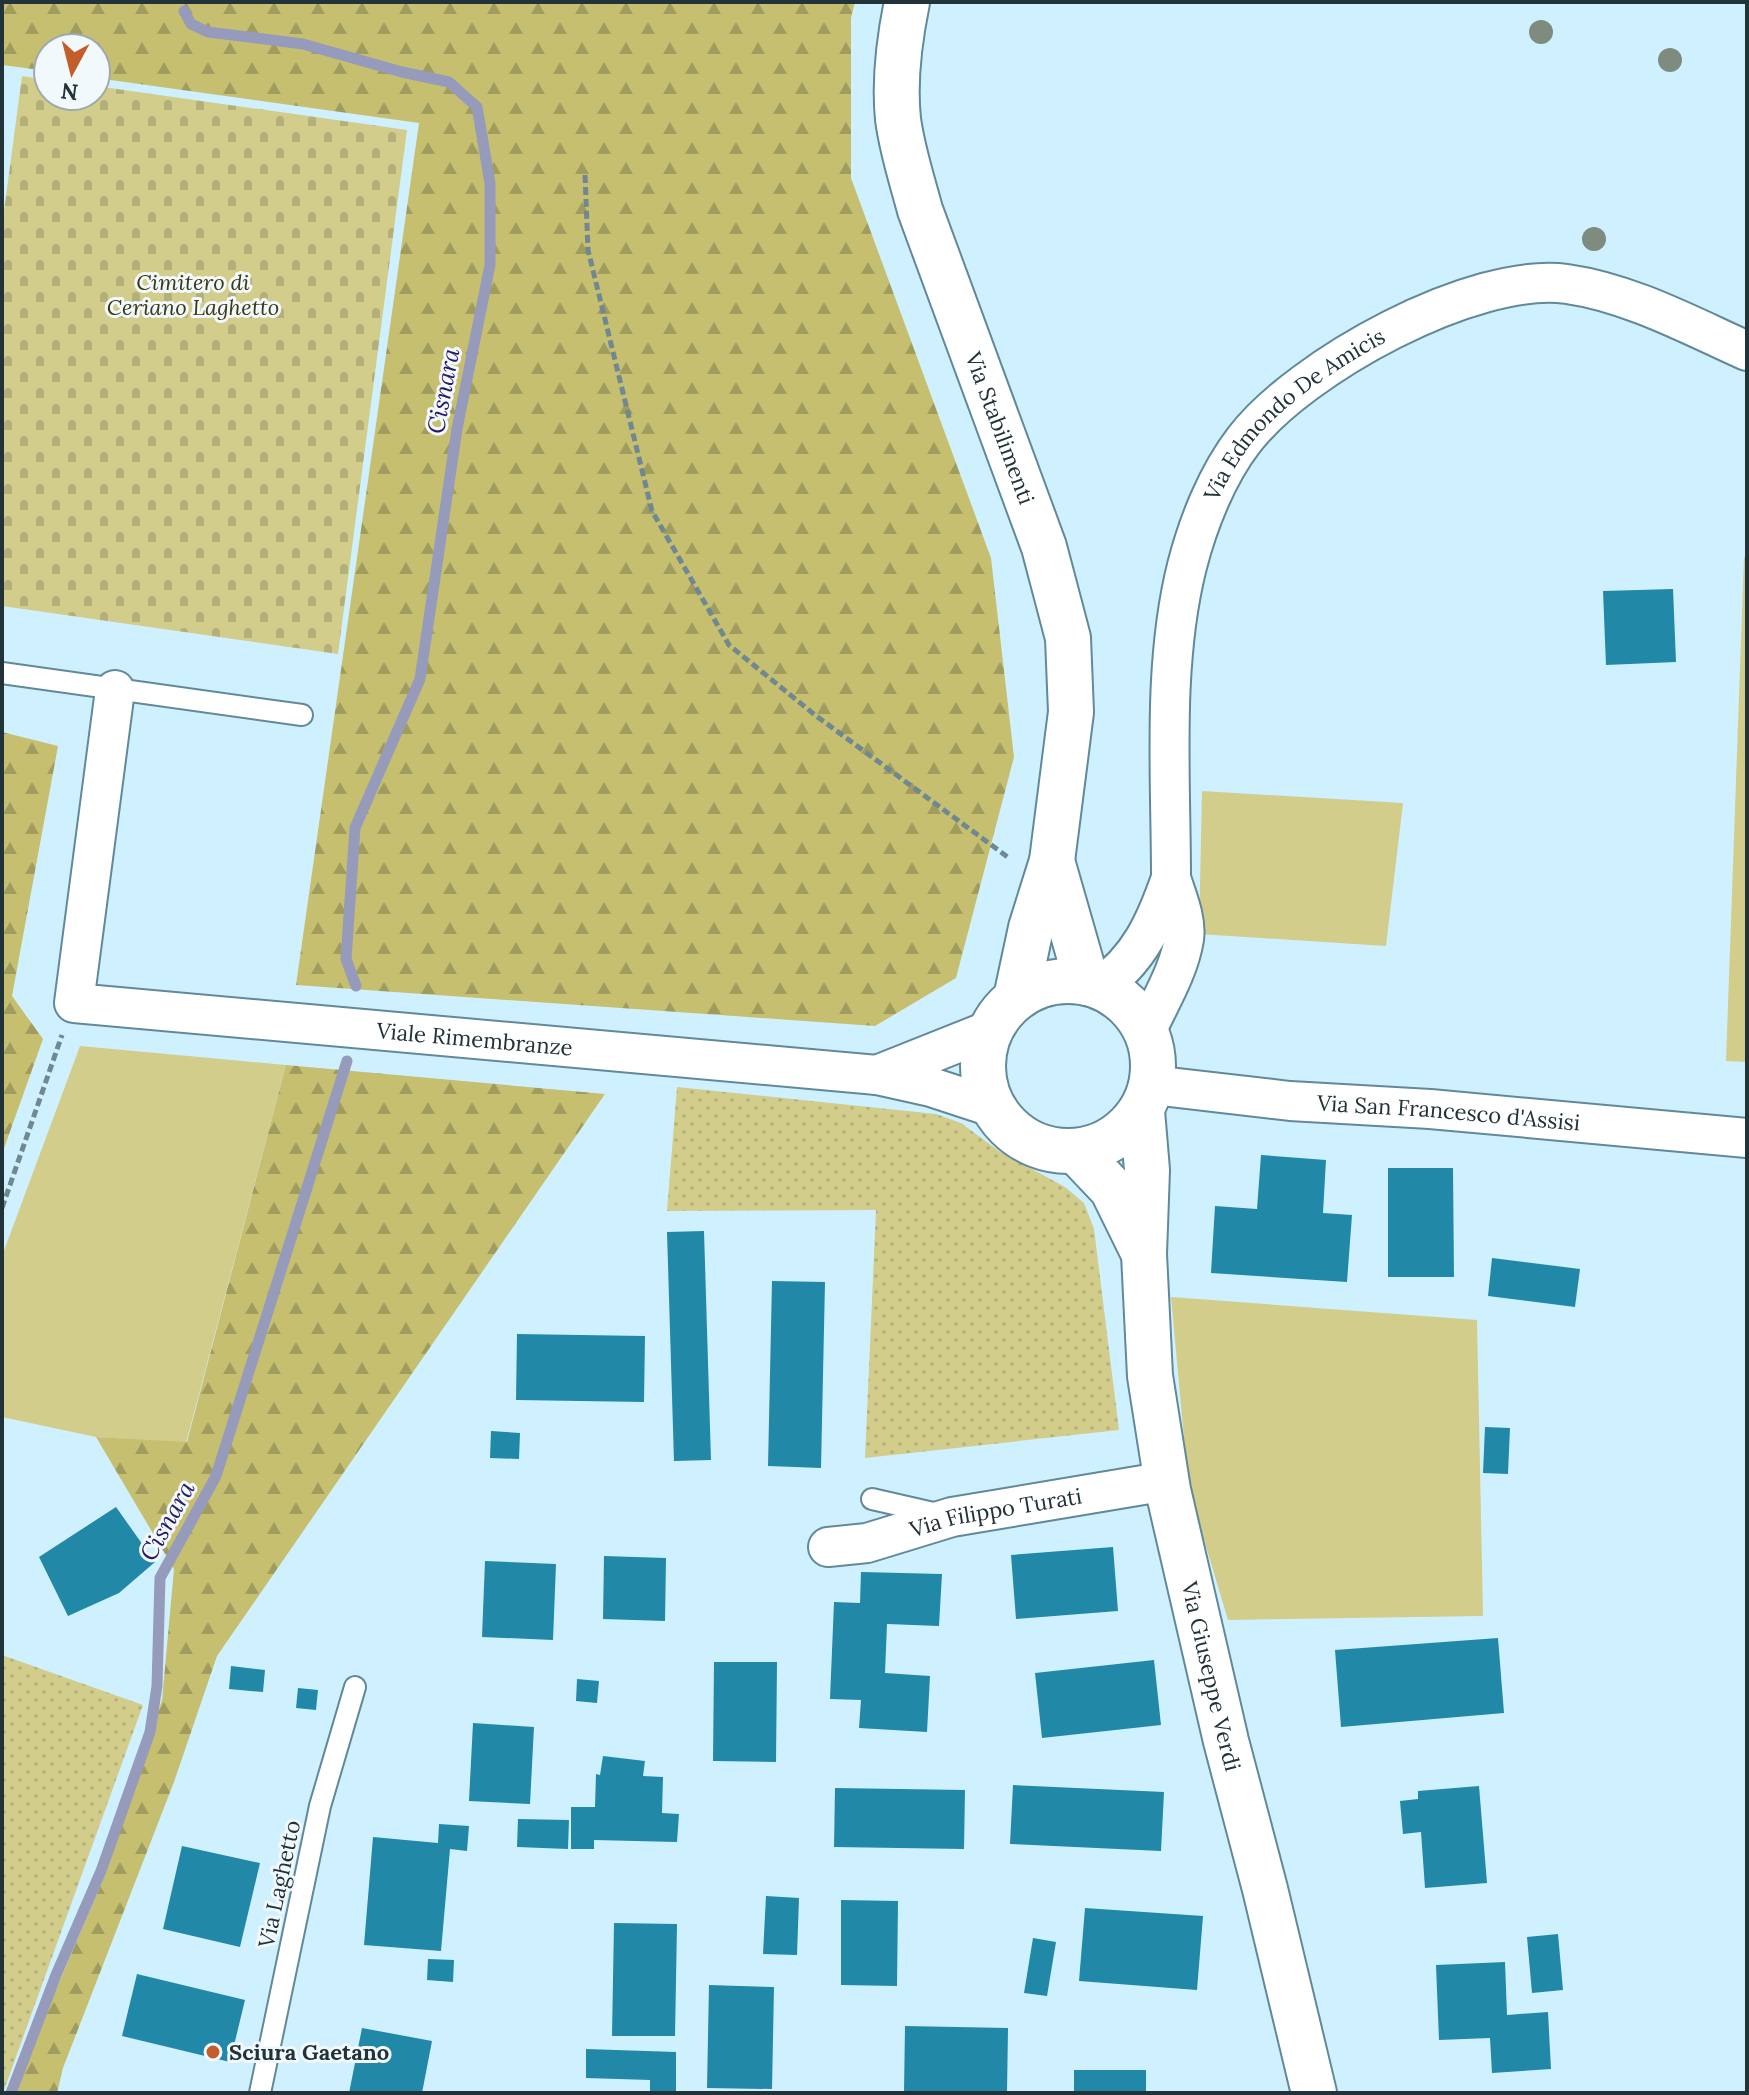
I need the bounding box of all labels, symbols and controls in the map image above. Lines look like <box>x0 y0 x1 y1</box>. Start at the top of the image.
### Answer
north arrow <box>32 32 112 112</box>
text: N <box>59 77 80 107</box>
park label: Cimitero di Ceriano Laghetto <box>107 268 279 321</box>
street label: Via Edmondo De Amicis <box>1197 322 1390 506</box>
water label: Cisnara <box>420 345 467 436</box>
street label: Via Stabilimenti <box>959 347 1041 508</box>
street label: Viale Rimembranze <box>375 1016 574 1062</box>
street label: Via San Francesco d'Assisi <box>1315 1089 1581 1137</box>
water label: Cisnara <box>133 1475 202 1566</box>
street label: Via Filippo Turati <box>905 1482 1084 1543</box>
street label: Via Giuseppe Verdi <box>1175 1578 1247 1774</box>
street label: Via Laghetto <box>252 1818 306 1951</box>
place label: Sciura Gaetano <box>229 2038 389 2066</box>
marker: Sciura Gaetano <box>204 2043 222 2061</box>

